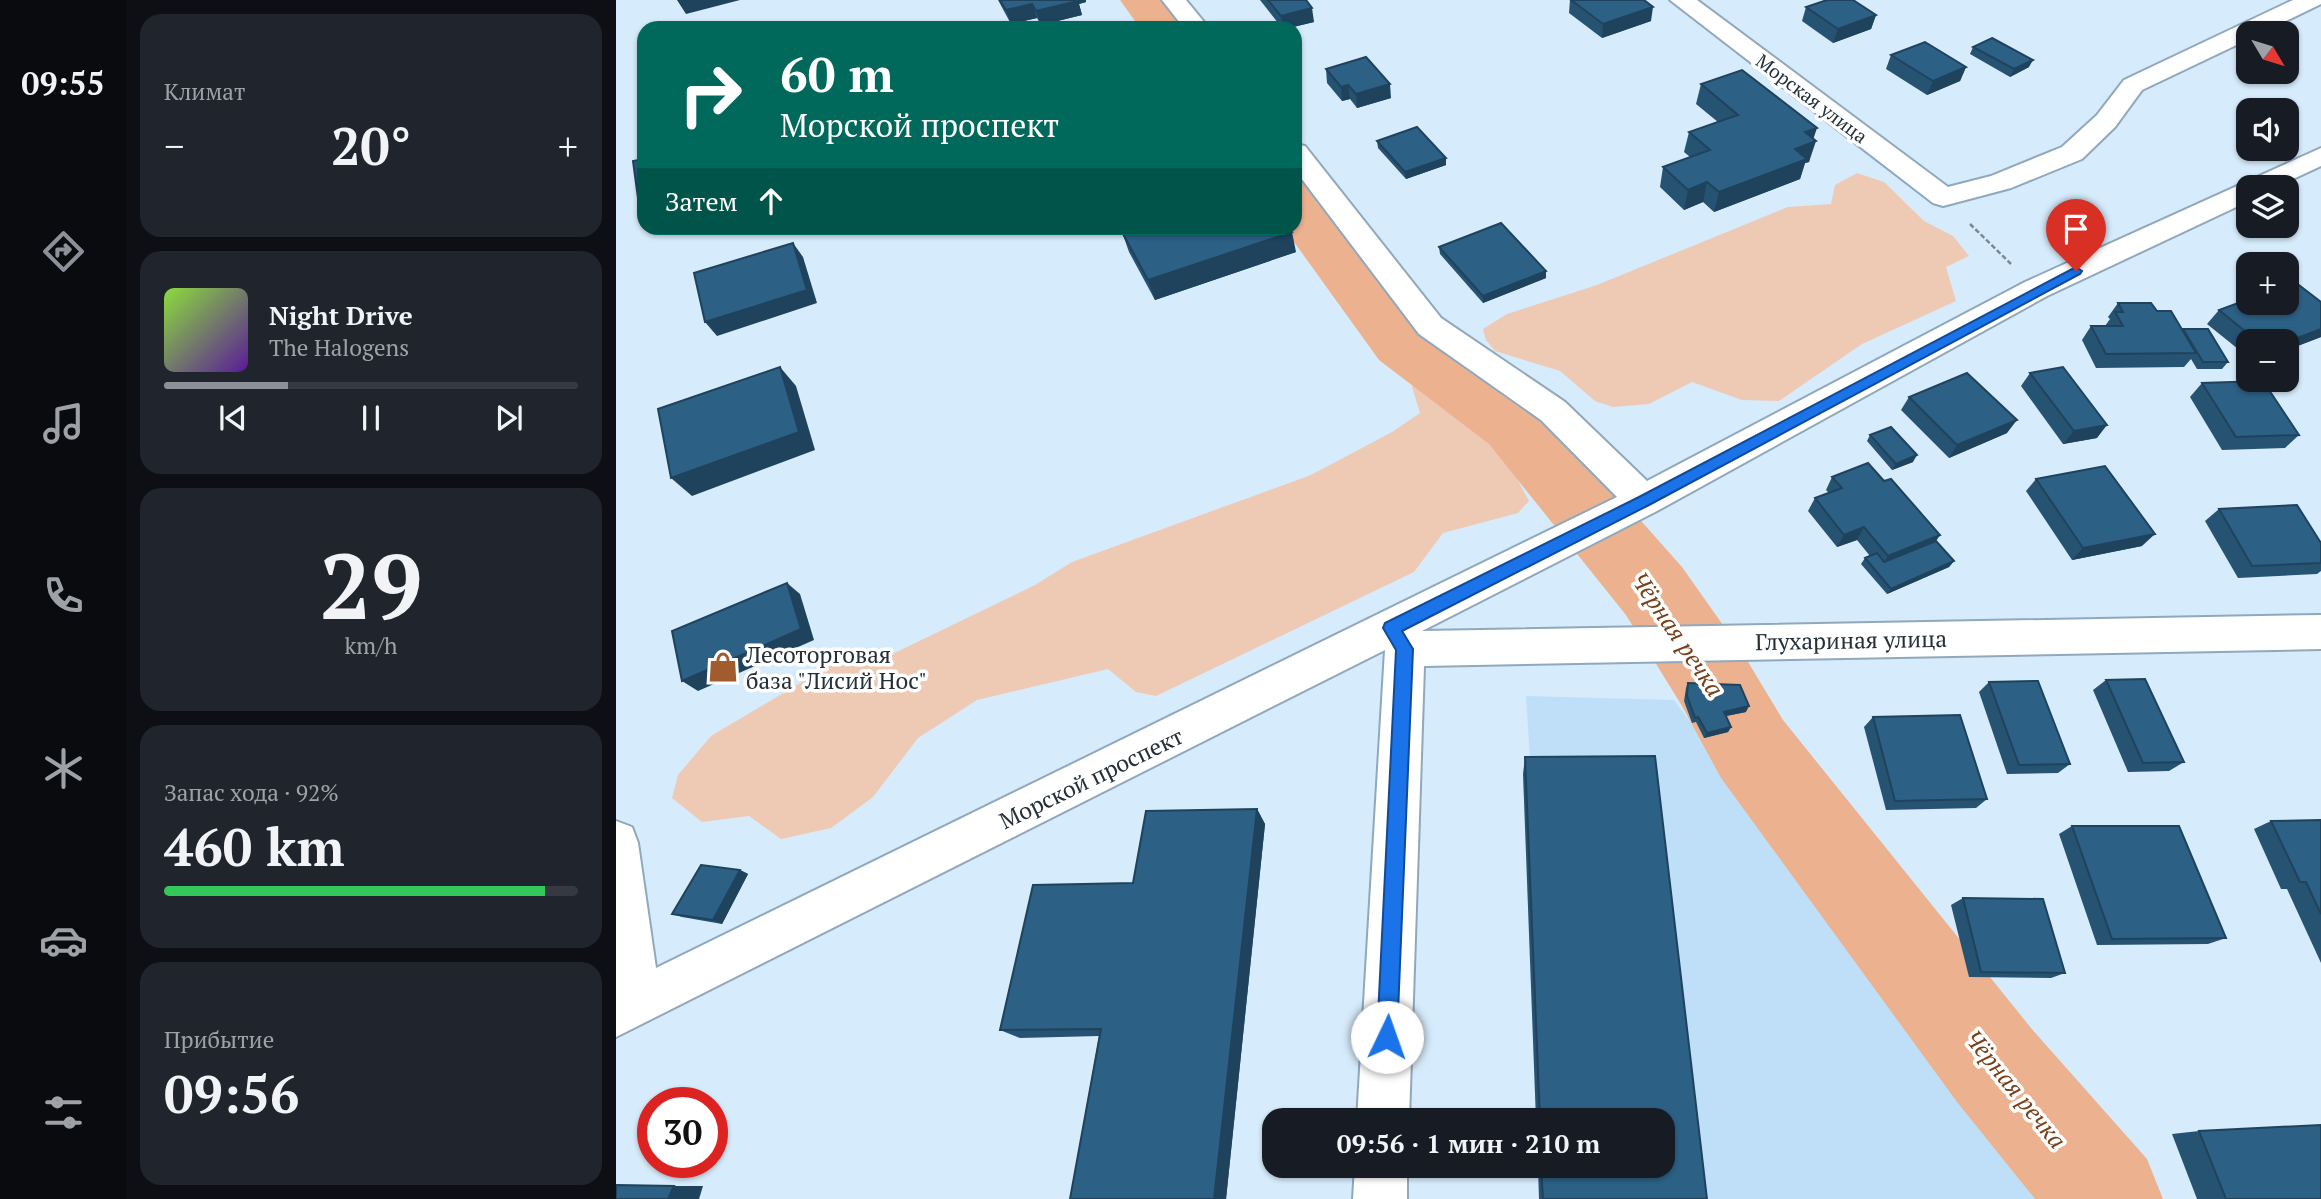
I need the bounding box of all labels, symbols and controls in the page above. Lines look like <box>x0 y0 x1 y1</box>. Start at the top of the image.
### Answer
north arrow <box>2236 21 2300 84</box>
map controls <box>2236 21 2299 392</box>
text: 60 m <box>780 41 894 106</box>
street label: Морская улица <box>1751 48 1873 148</box>
icon: right <box>665 49 756 140</box>
text: 09:55 <box>21 62 105 104</box>
text: Климат <box>164 76 245 107</box>
button: sound <box>2236 98 2299 161</box>
text: Морской проспект <box>780 104 1059 146</box>
text: 20° <box>331 111 411 180</box>
text: − <box>164 121 184 171</box>
text: + <box>558 121 578 171</box>
button: layers <box>2236 175 2299 238</box>
icon: ahead <box>752 182 790 220</box>
text: Затем <box>665 184 738 218</box>
pin <box>2046 199 2106 271</box>
icon: arrive <box>2057 210 2095 248</box>
icon: directions <box>39 227 88 276</box>
button: + <box>2236 252 2299 315</box>
text: Night Drive <box>269 298 413 332</box>
button: − <box>2236 329 2299 392</box>
text: The Halogens <box>269 332 409 363</box>
icon: music <box>39 399 88 448</box>
icon: previous <box>214 399 252 437</box>
icon: pause <box>352 399 390 437</box>
icon: next <box>490 399 528 437</box>
text: 29 <box>320 524 422 645</box>
water label: Чёрная речка <box>1625 565 1731 703</box>
icon: phone <box>39 571 88 620</box>
street label: Глухариная улица <box>1755 623 1948 657</box>
text: km/h <box>344 630 398 661</box>
place label: Лесоторговая база "Лисий Нос" <box>745 639 927 696</box>
shop icon: Лесоторговая база "Лисий Нос" <box>706 650 740 684</box>
street label: Морской проспект <box>994 720 1188 836</box>
icon: climate <box>39 744 88 793</box>
text: Запас хода · 92% <box>164 777 339 808</box>
text: 460 km <box>164 812 345 881</box>
icon: car <box>39 916 88 965</box>
position arrow <box>1350 1000 1424 1074</box>
water label: Чёрная речка <box>1958 1023 2074 1155</box>
text: Прибытие <box>164 1024 274 1055</box>
text: 09:56 <box>164 1059 299 1128</box>
speed limit sign: 30 <box>637 1087 728 1178</box>
icon: filters <box>39 1088 88 1137</box>
text: 09:56 · 1 мин · 210 m <box>1337 1126 1600 1160</box>

